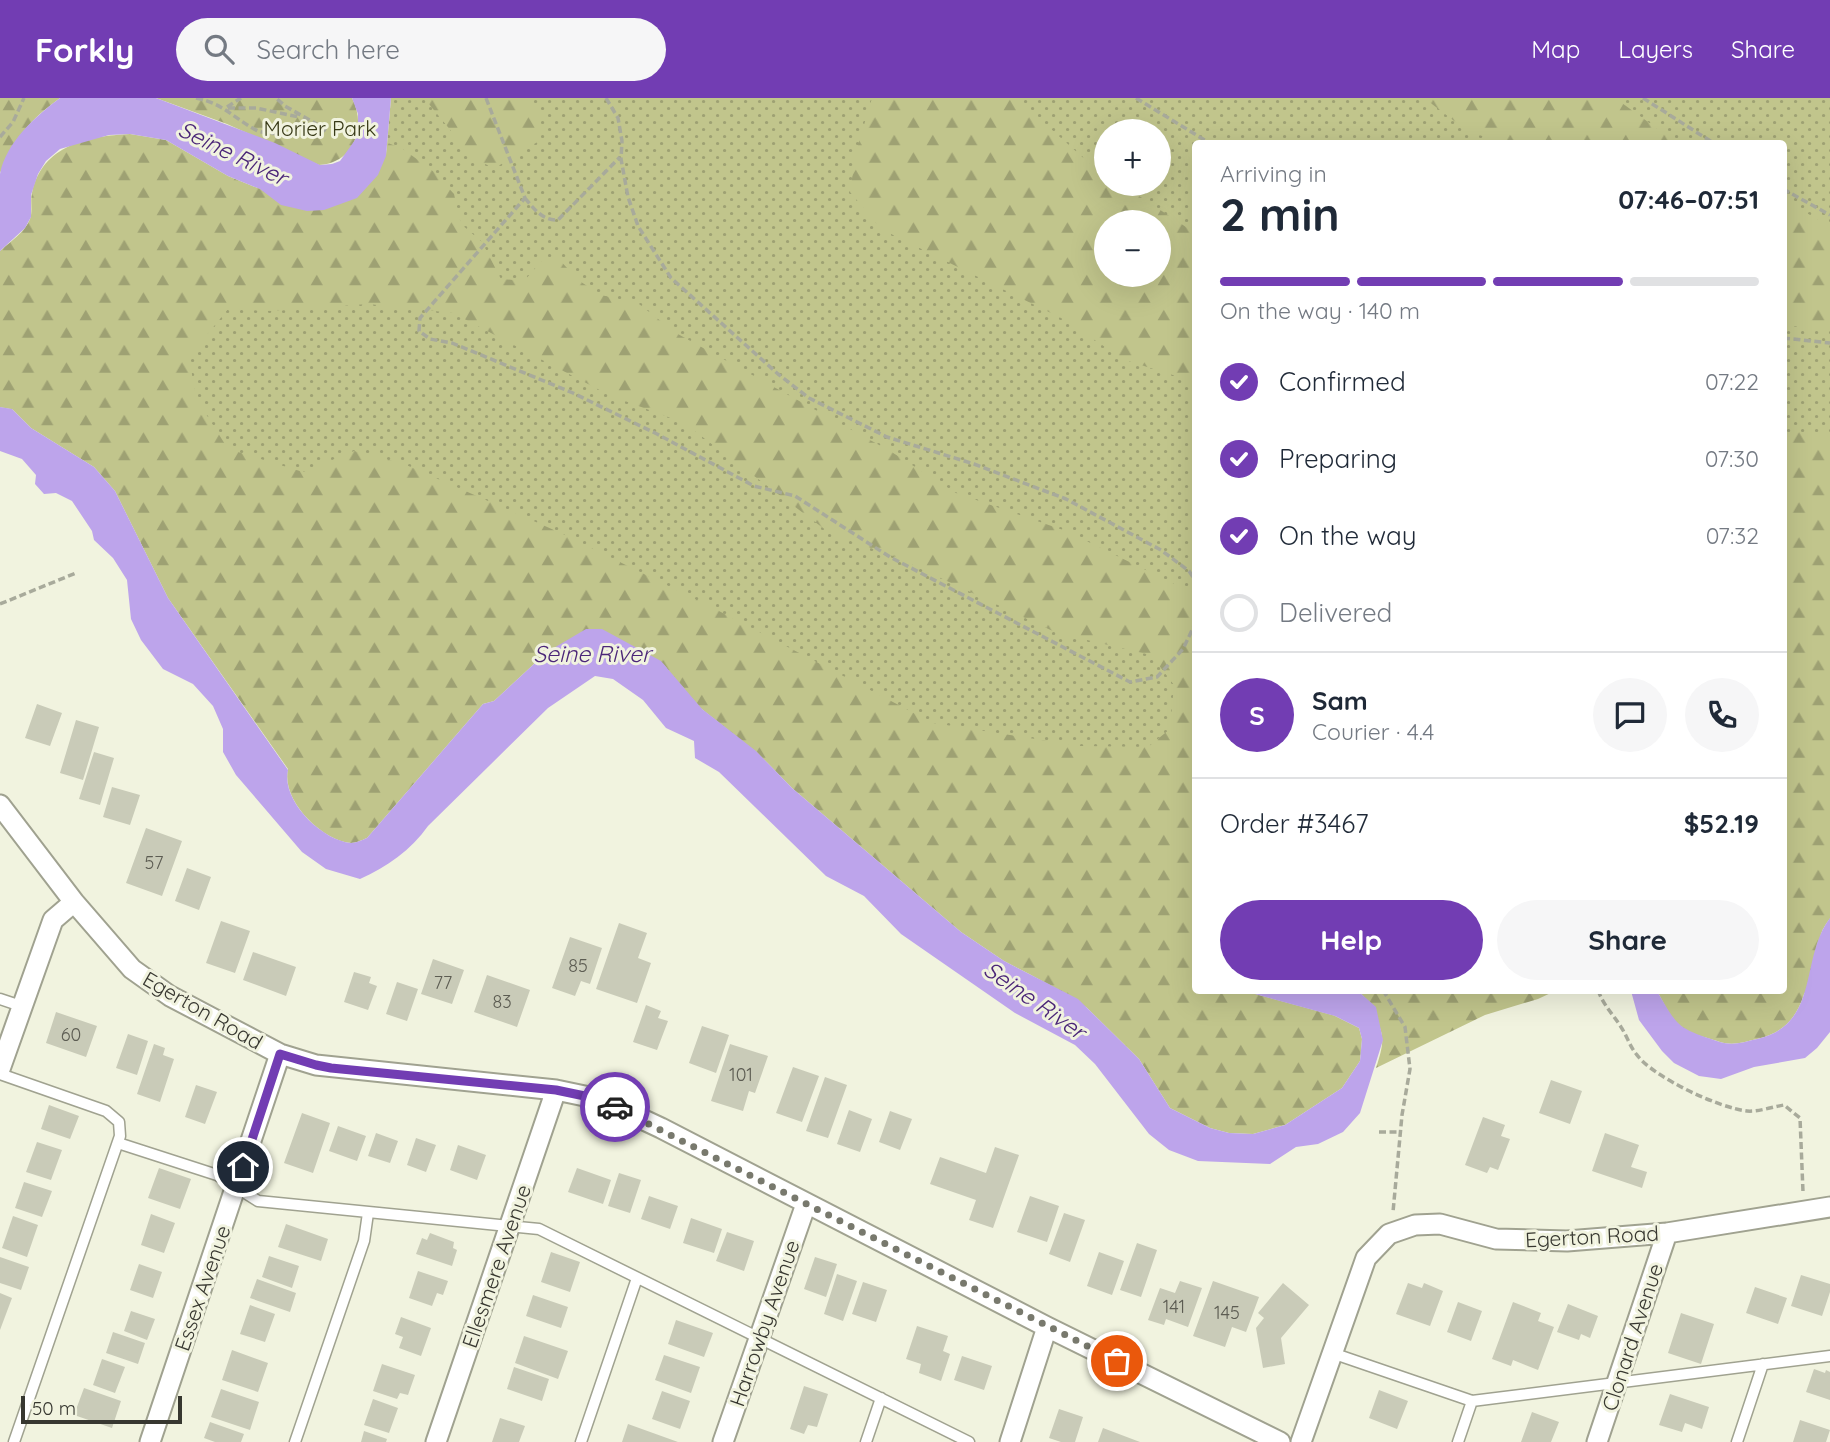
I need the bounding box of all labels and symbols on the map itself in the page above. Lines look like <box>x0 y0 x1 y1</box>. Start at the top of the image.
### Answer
water label: Seine River <box>174 114 295 193</box>
park label: Morier Park <box>264 115 376 141</box>
water label: Seine River <box>533 639 654 668</box>
house number: 57 <box>144 851 164 874</box>
house number: 85 <box>568 954 588 977</box>
water label: Seine River <box>978 954 1094 1047</box>
street label: Egerton Road <box>138 965 268 1055</box>
house number: 77 <box>434 971 452 994</box>
house number: 83 <box>492 990 512 1013</box>
house number: 60 <box>61 1023 81 1046</box>
house number: 101 <box>729 1063 753 1086</box>
courier <box>580 1072 650 1142</box>
pin <box>213 1137 273 1197</box>
street label: Ellesmere Avenue <box>456 1181 536 1351</box>
street label: Egerton Road <box>1524 1220 1660 1252</box>
street label: Essex Avenue <box>168 1222 236 1354</box>
street label: Harrowby Avenue <box>723 1236 805 1410</box>
street label: Clonard Avenue <box>1596 1260 1668 1414</box>
house number: 141 <box>1163 1295 1185 1318</box>
house number: 145 <box>1214 1301 1240 1324</box>
pin <box>1087 1331 1147 1391</box>
scale bar <box>21 1393 182 1425</box>

